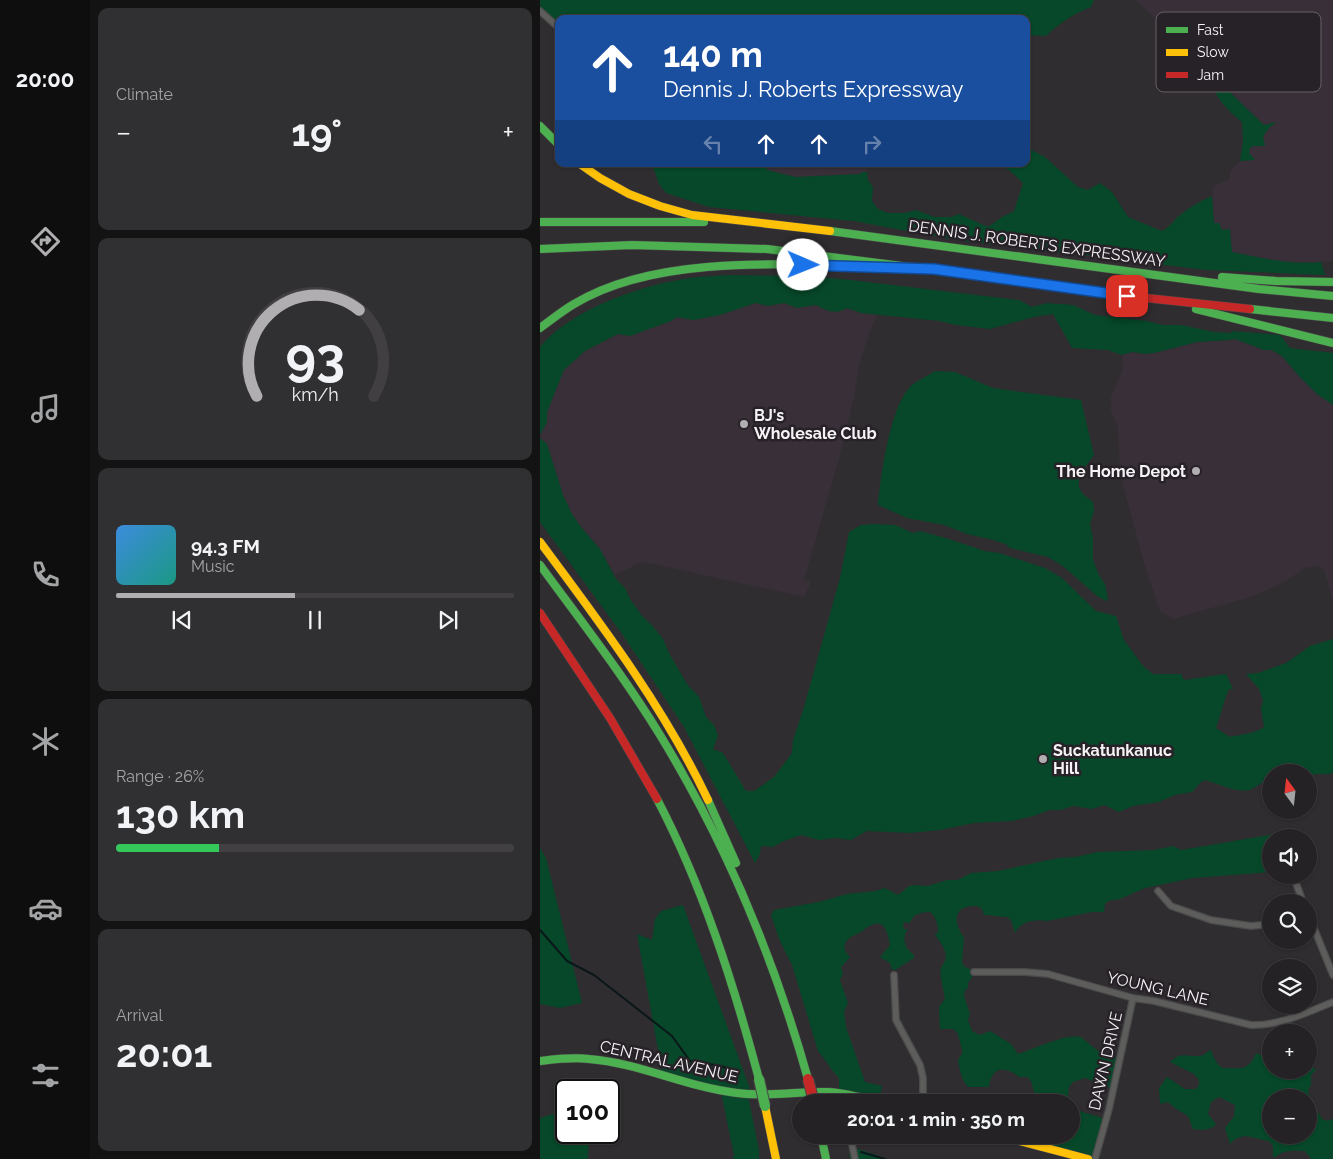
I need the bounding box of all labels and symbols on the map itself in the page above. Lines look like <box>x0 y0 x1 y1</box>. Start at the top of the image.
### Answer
legend <box>1156 12 1321 92</box>
text: Fast <box>1197 22 1224 38</box>
text: Slow <box>1197 44 1229 60</box>
text: Jam <box>1197 67 1224 83</box>
street label: DENNIS J. ROBERTS EXPRESSWAY <box>907 216 1167 271</box>
position arrow <box>776 238 828 290</box>
pin <box>1106 275 1148 317</box>
place label: BJ's Wholesale Club <box>754 406 877 443</box>
marker: BJ's Wholesale Club <box>738 418 750 430</box>
place label: The Home Depot <box>1056 462 1186 481</box>
marker: The Home Depot <box>1190 465 1202 477</box>
place label: Suckatunkanuc Hill <box>1053 741 1172 778</box>
marker: Suckatunkanuc Hill <box>1037 753 1049 765</box>
north arrow <box>1262 764 1318 819</box>
street label: YOUNG LANE <box>1105 968 1211 1009</box>
street label: DAWN DRIVE <box>1085 1010 1126 1112</box>
street label: CENTRAL AVENUE <box>598 1036 740 1087</box>
speed limit sign: 100 <box>555 1079 620 1144</box>

